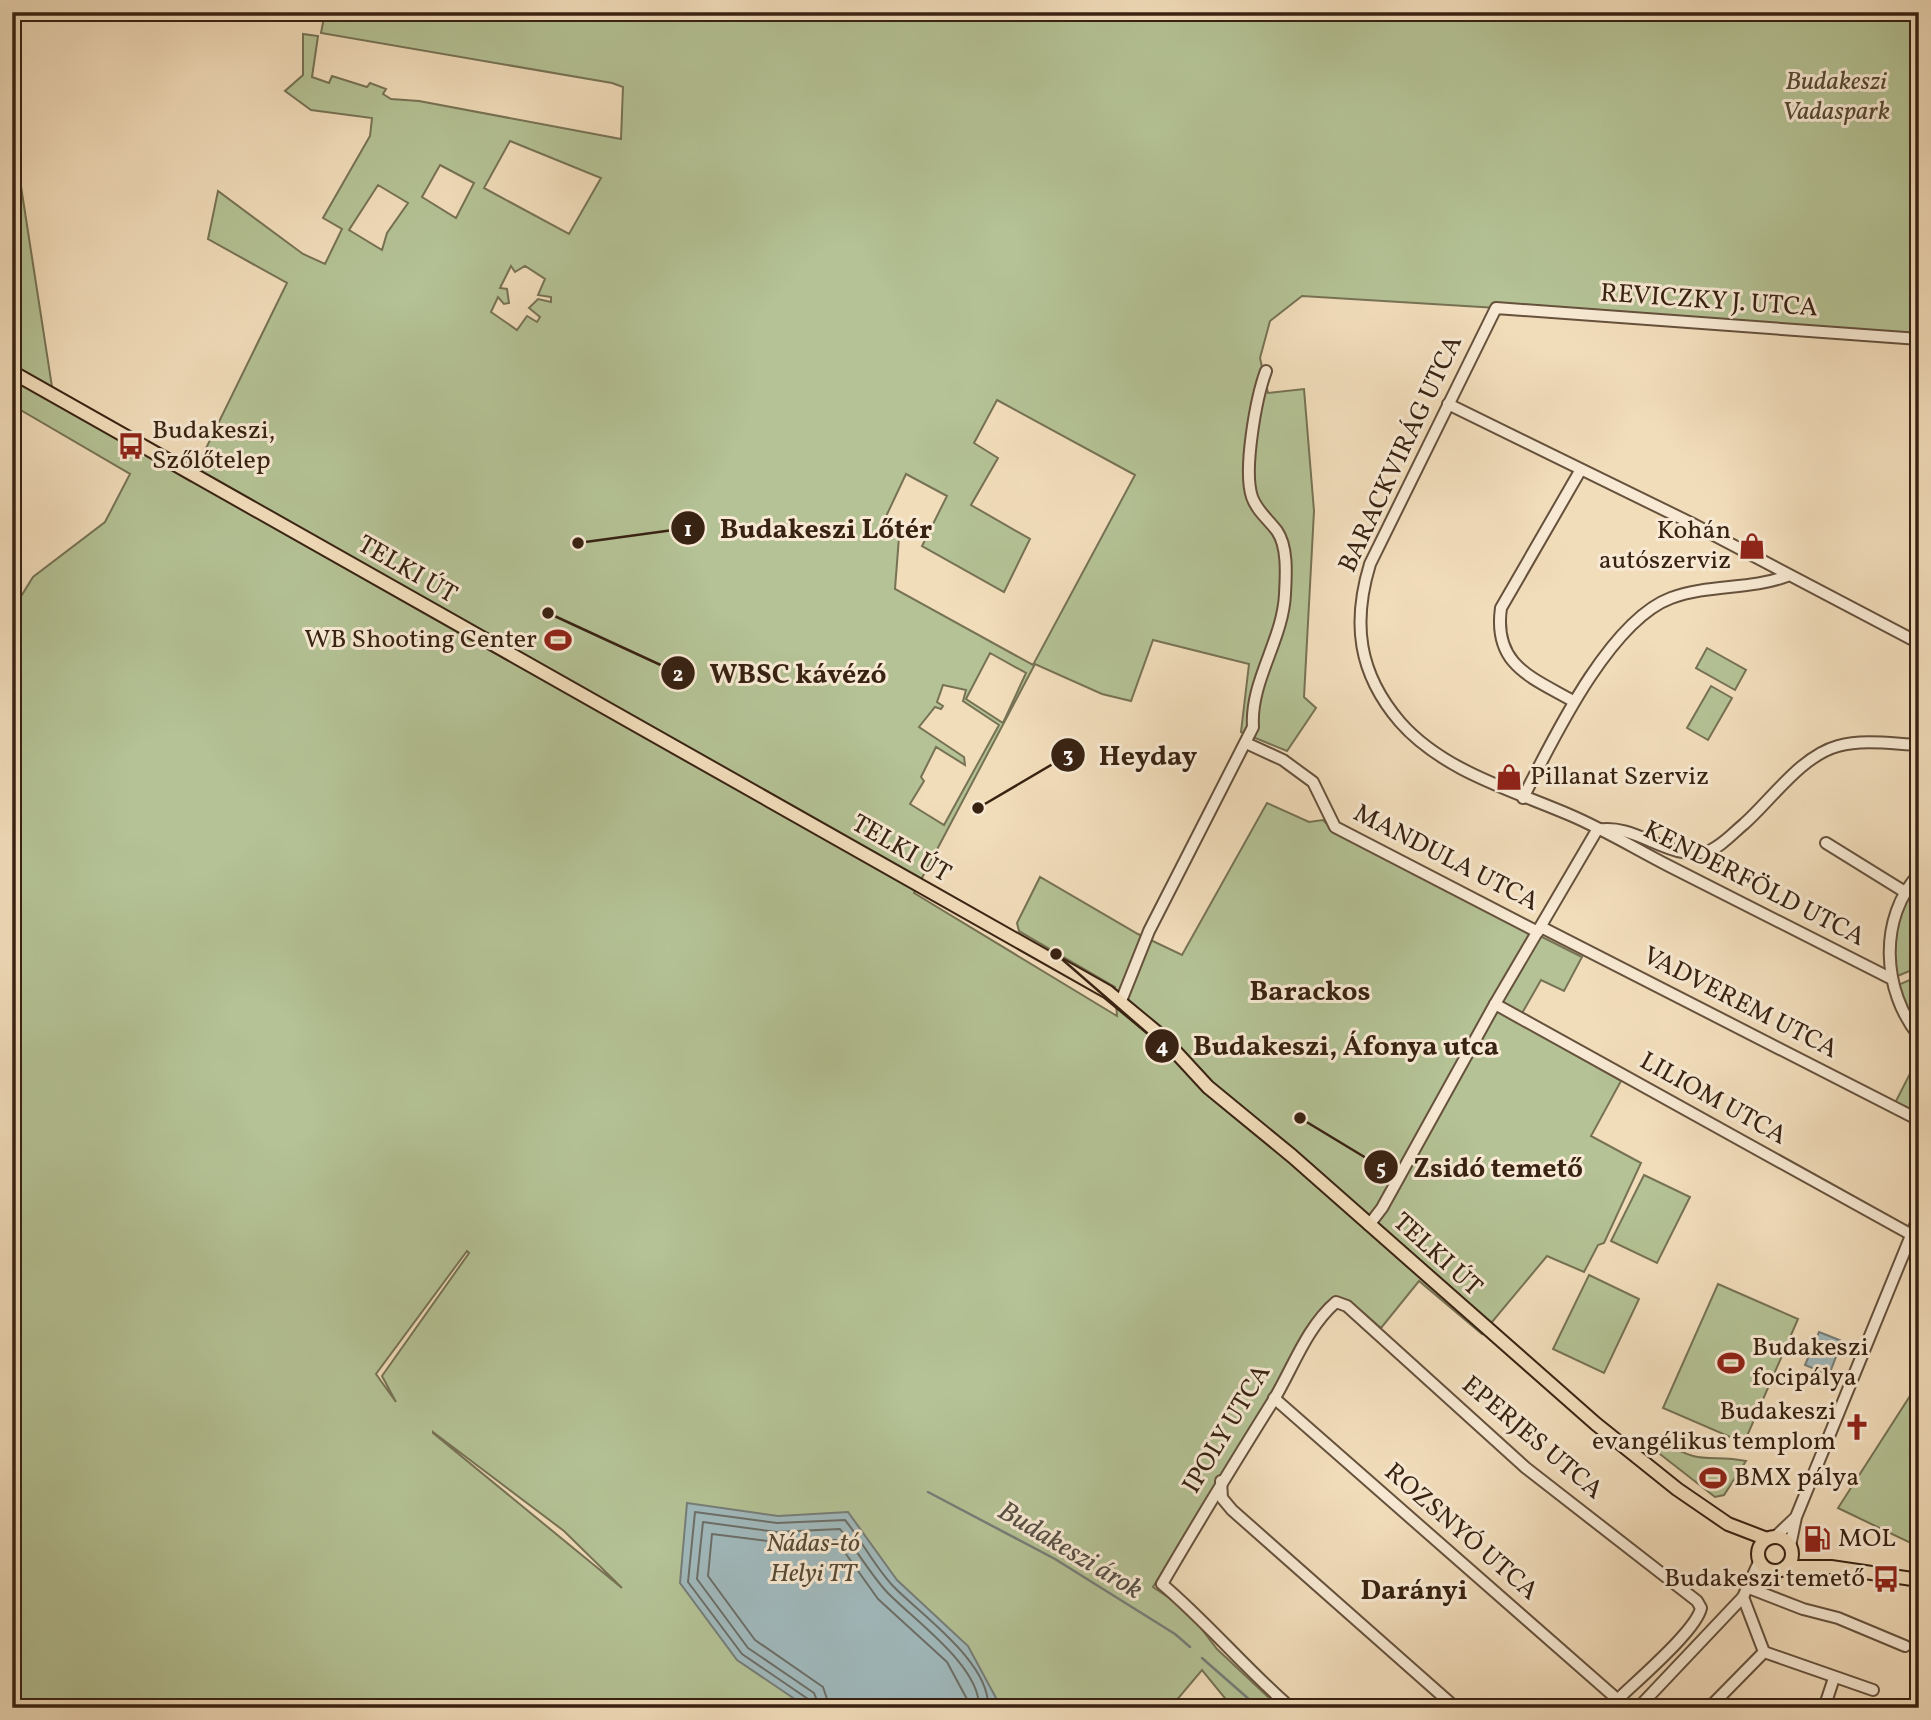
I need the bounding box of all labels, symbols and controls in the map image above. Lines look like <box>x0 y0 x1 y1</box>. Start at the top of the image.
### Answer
park label: Budakeszi Vadaspark <box>1782 64 1890 130</box>
street label: REVICZKY J. UTCA <box>1599 275 1819 327</box>
street label: BARACKVIRÁG UTCA <box>1330 330 1472 578</box>
place label: Budakeszi, Szőlőtelep <box>152 413 275 479</box>
bus stop icon: Budakeszi, Szőlőtelep <box>116 431 146 461</box>
callout: Budakeszi Lőtér <box>670 504 946 553</box>
text: Budakeszi Lőtér <box>720 511 932 550</box>
place label: Kohán autószerviz <box>1599 513 1731 579</box>
text: 1 <box>684 516 692 545</box>
street label: TELKI ÚT <box>351 527 463 613</box>
shop icon: Kohán autószerviz <box>1737 531 1767 561</box>
place label: WB Shooting Center <box>304 622 537 658</box>
sports icon: WB Shooting Center <box>543 625 573 655</box>
callout: WBSC kávézó <box>660 649 900 698</box>
text: WBSC kávézó <box>709 656 887 695</box>
text: 2 <box>673 661 683 690</box>
callout: Heyday <box>1050 730 1212 779</box>
text: Heyday <box>1099 738 1197 777</box>
text: 3 <box>1063 742 1073 771</box>
place label: Pillanat Szerviz <box>1530 759 1709 795</box>
shop icon: Pillanat Szerviz <box>1494 762 1524 792</box>
street label: MANDULA UTCA <box>1347 796 1545 920</box>
street label: TELKI ÚT <box>845 806 957 892</box>
street label: KENDERFÖLD UTCA <box>1637 812 1871 956</box>
street label: VADVEREM UTCA <box>1636 938 1844 1068</box>
district label: Barackos <box>1250 973 1370 1012</box>
callout: Budakeszi, Áfonya utca <box>1144 1021 1513 1070</box>
text: Budakeszi, Áfonya utca <box>1193 1028 1499 1067</box>
text: 4 <box>1156 1033 1169 1062</box>
street label: LILIOM UTCA <box>1633 1044 1793 1154</box>
callout: Zsidó temető <box>1364 1143 1597 1192</box>
text: Zsidó temető <box>1413 1150 1583 1189</box>
text: 5 <box>1376 1155 1386 1184</box>
street label: TELKI ÚT <box>1384 1205 1490 1305</box>
place label: Budakeszi focipálya <box>1752 1330 1869 1396</box>
sports icon: Budakeszi focipálya <box>1716 1348 1746 1378</box>
street label: IPOLY UTCA <box>1174 1358 1280 1500</box>
street label: EPERJES UTCA <box>1453 1368 1611 1508</box>
place label: Budakeszi evangélikus templom <box>1592 1394 1836 1460</box>
church icon: Budakeszi evangélikus templom <box>1842 1412 1872 1442</box>
street label: ROZSNYÓ UTCA <box>1376 1455 1546 1609</box>
place label: BMX pálya <box>1734 1460 1859 1496</box>
sports icon: BMX pálya <box>1698 1463 1728 1493</box>
water label: Budakeszi árok <box>990 1492 1150 1610</box>
place label: MOL <box>1838 1521 1896 1557</box>
fuel station icon: MOL <box>1802 1524 1832 1554</box>
park label: Nádas-tó Helyi TT <box>766 1526 860 1592</box>
place label: Budakeszi temető <box>1664 1561 1865 1597</box>
bus stop icon: Budakeszi temető <box>1871 1564 1901 1594</box>
district label: Darányi <box>1360 1572 1468 1611</box>

